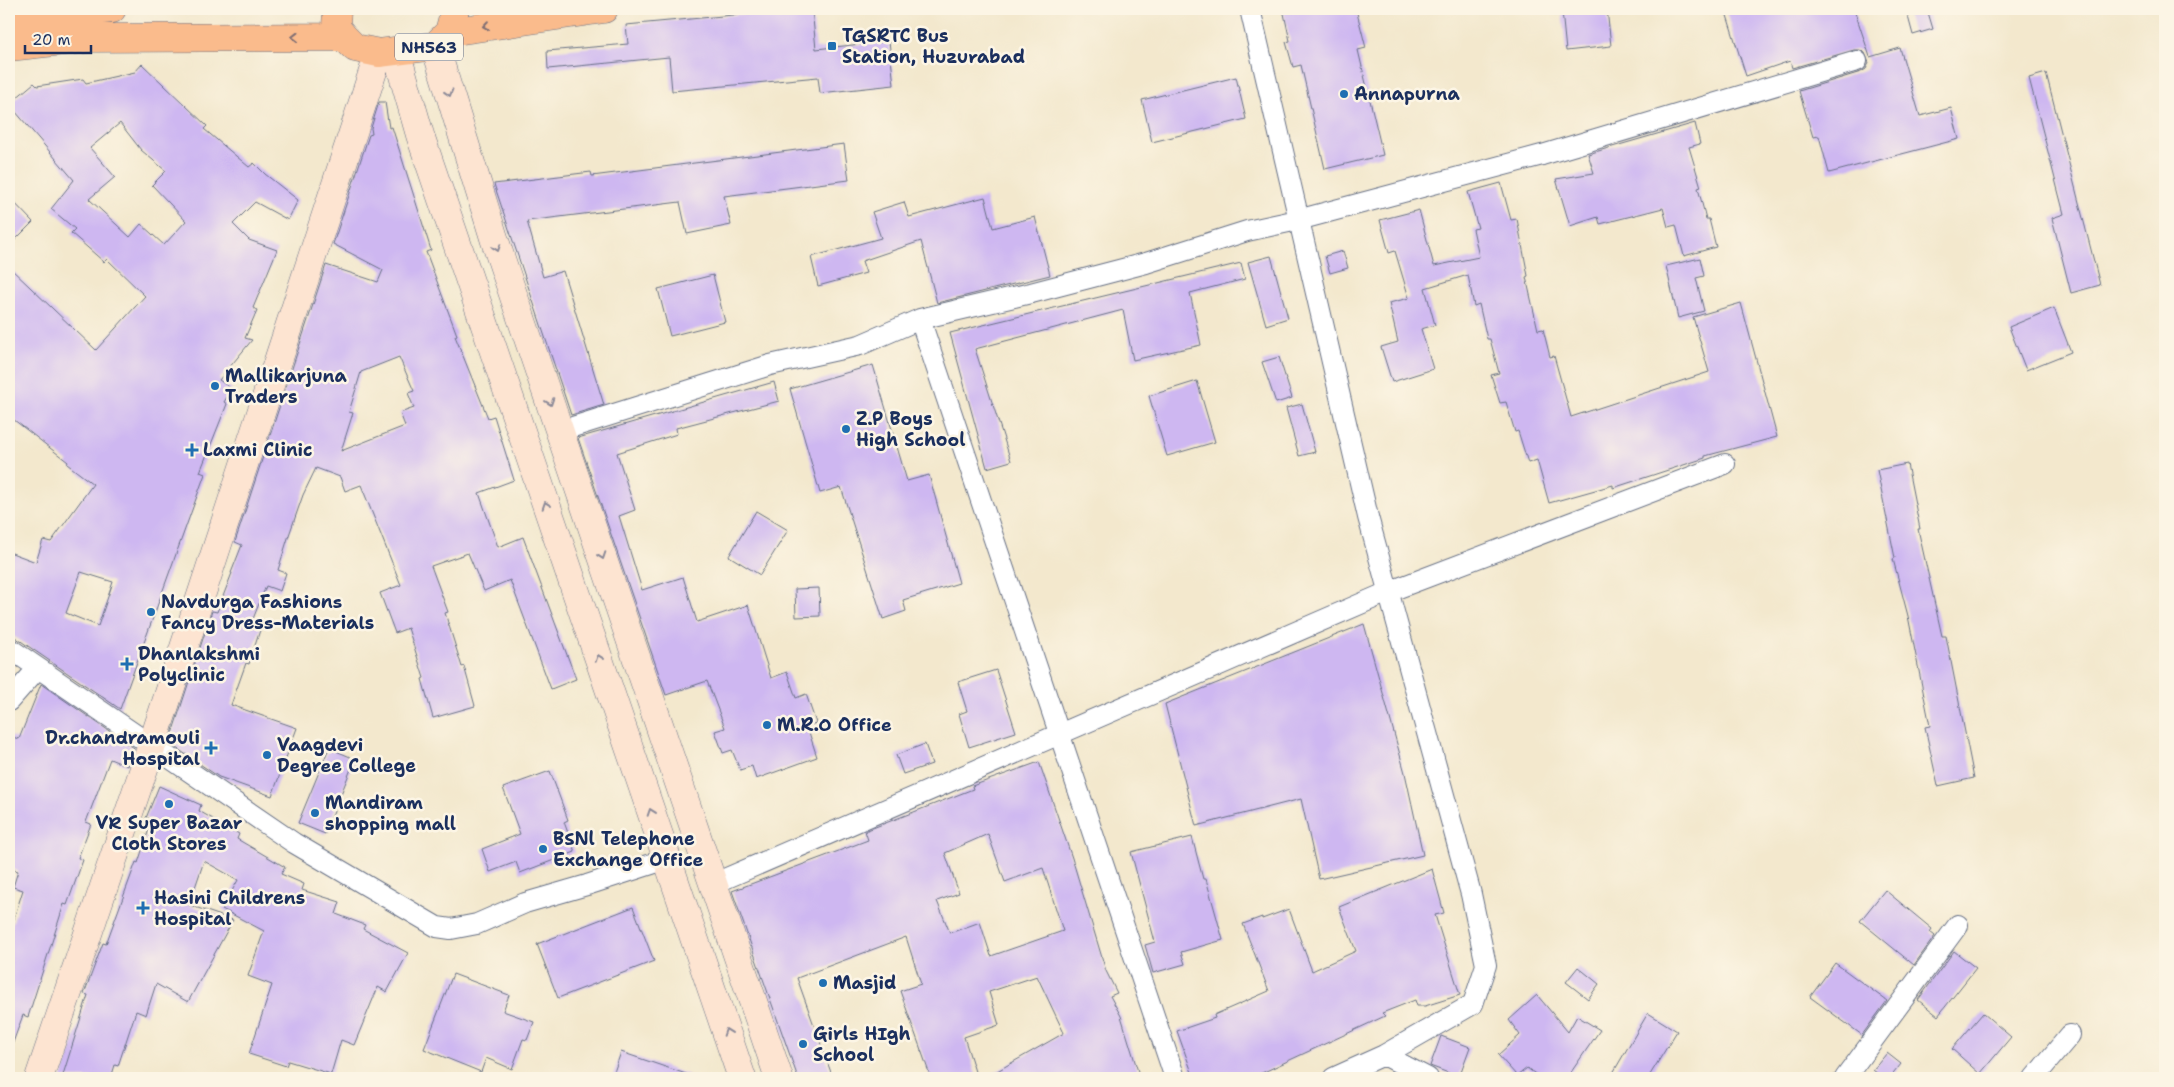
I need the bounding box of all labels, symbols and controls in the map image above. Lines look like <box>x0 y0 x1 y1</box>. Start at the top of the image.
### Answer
one-way arrow <box>482 21 491 31</box>
scale bar <box>25 22 91 54</box>
place label: TGSRTC Bus Station, Huzurabad <box>842 24 1025 69</box>
text: 20 m <box>32 30 71 50</box>
one-way arrow <box>291 32 299 42</box>
road number: NH563 <box>395 34 463 61</box>
marker: TGSRTC Bus Station, Huzurabad <box>826 40 838 52</box>
place label: Annapurna <box>1354 82 1460 106</box>
one-way arrow <box>444 88 454 96</box>
marker: Annapurna <box>1338 88 1350 100</box>
one-way arrow <box>491 243 501 252</box>
place label: Mallikarjuna Traders <box>225 364 347 409</box>
marker: Mallikarjuna Traders <box>209 380 221 392</box>
one-way arrow <box>544 397 554 405</box>
place label: Z.P Boys High School <box>856 407 965 452</box>
marker: Z.P Boys High School <box>840 423 852 435</box>
place label: Laxmi Clinic <box>203 438 313 462</box>
marker: Laxmi Clinic <box>185 443 199 457</box>
one-way arrow <box>542 501 552 509</box>
one-way arrow <box>596 551 606 559</box>
place label: Navdurga Fashions Fancy Dress-Materials <box>161 590 374 635</box>
marker: Navdurga Fashions Fancy Dress-Materials <box>145 606 157 618</box>
place label: Dhanlakshmi Polyclinic <box>138 642 260 687</box>
one-way arrow <box>594 655 604 663</box>
marker: Dhanlakshmi Polyclinic <box>120 657 134 671</box>
place label: M.R.O Office <box>777 713 892 737</box>
marker: M.R.O Office <box>761 719 773 731</box>
place label: Dr.chandramouli Hospital <box>45 726 200 771</box>
place label: Vaagdevi Degree College <box>277 733 416 778</box>
marker: Dr.chandramouli Hospital <box>204 741 218 755</box>
marker: Vaagdevi Degree College <box>261 749 273 761</box>
place label: Mandiram shopping mall <box>325 791 456 836</box>
marker: VR Super Bazar Cloth Stores <box>163 798 175 810</box>
marker: Mandiram shopping mall <box>309 807 321 819</box>
one-way arrow <box>647 809 657 817</box>
place label: VR Super Bazar Cloth Stores <box>95 811 243 856</box>
place label: BSNl Telephone Exchange Office <box>553 827 704 872</box>
marker: BSNl Telephone Exchange Office <box>537 843 549 855</box>
place label: Hasini Childrens Hospital <box>154 886 305 931</box>
marker: Hasini Childrens Hospital <box>136 901 150 915</box>
place label: Masjid <box>833 971 896 995</box>
marker: Masjid <box>817 977 829 989</box>
place label: Girls HIgh School <box>813 1022 911 1067</box>
one-way arrow <box>722 1028 732 1037</box>
marker: Girls HIgh School <box>797 1038 809 1050</box>

